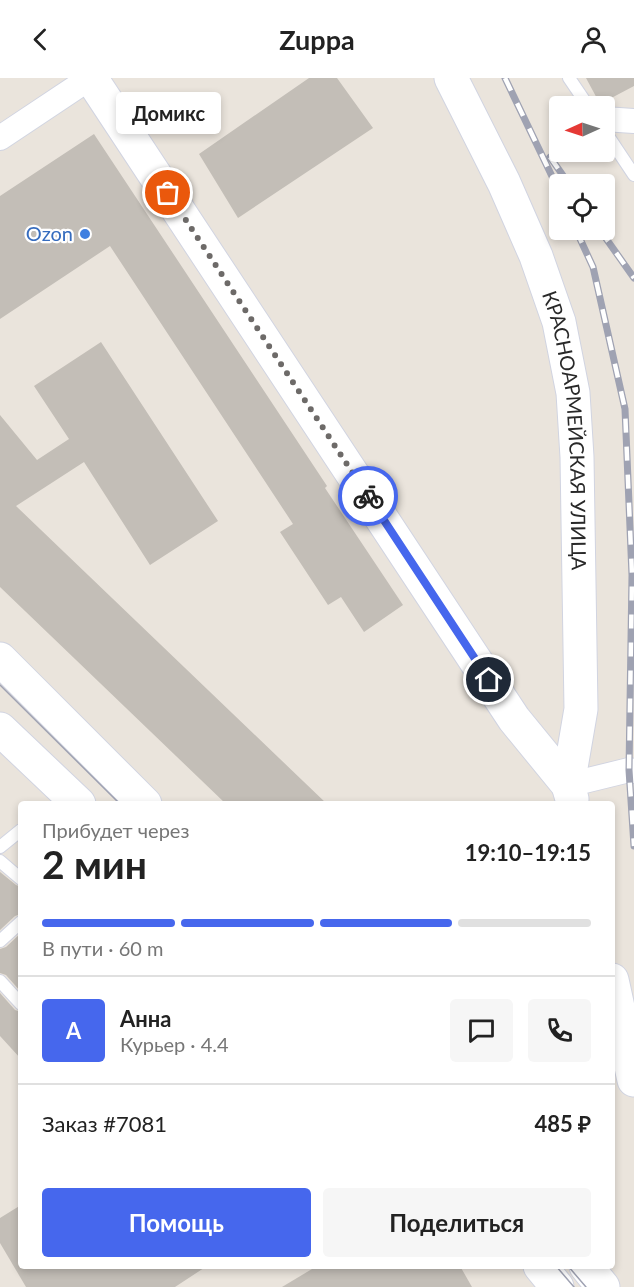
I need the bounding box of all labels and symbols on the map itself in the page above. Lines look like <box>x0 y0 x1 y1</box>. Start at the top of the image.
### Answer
callout: Домикс <box>116 91 220 133</box>
north arrow <box>549 96 615 162</box>
pin <box>142 167 193 218</box>
place label: Ozon <box>26 221 73 245</box>
marker: Ozon <box>78 227 92 241</box>
street label: КРАСНОАРМЕЙСКАЯ УЛИЦА <box>538 287 592 571</box>
courier <box>338 466 398 526</box>
pin <box>463 654 514 705</box>

